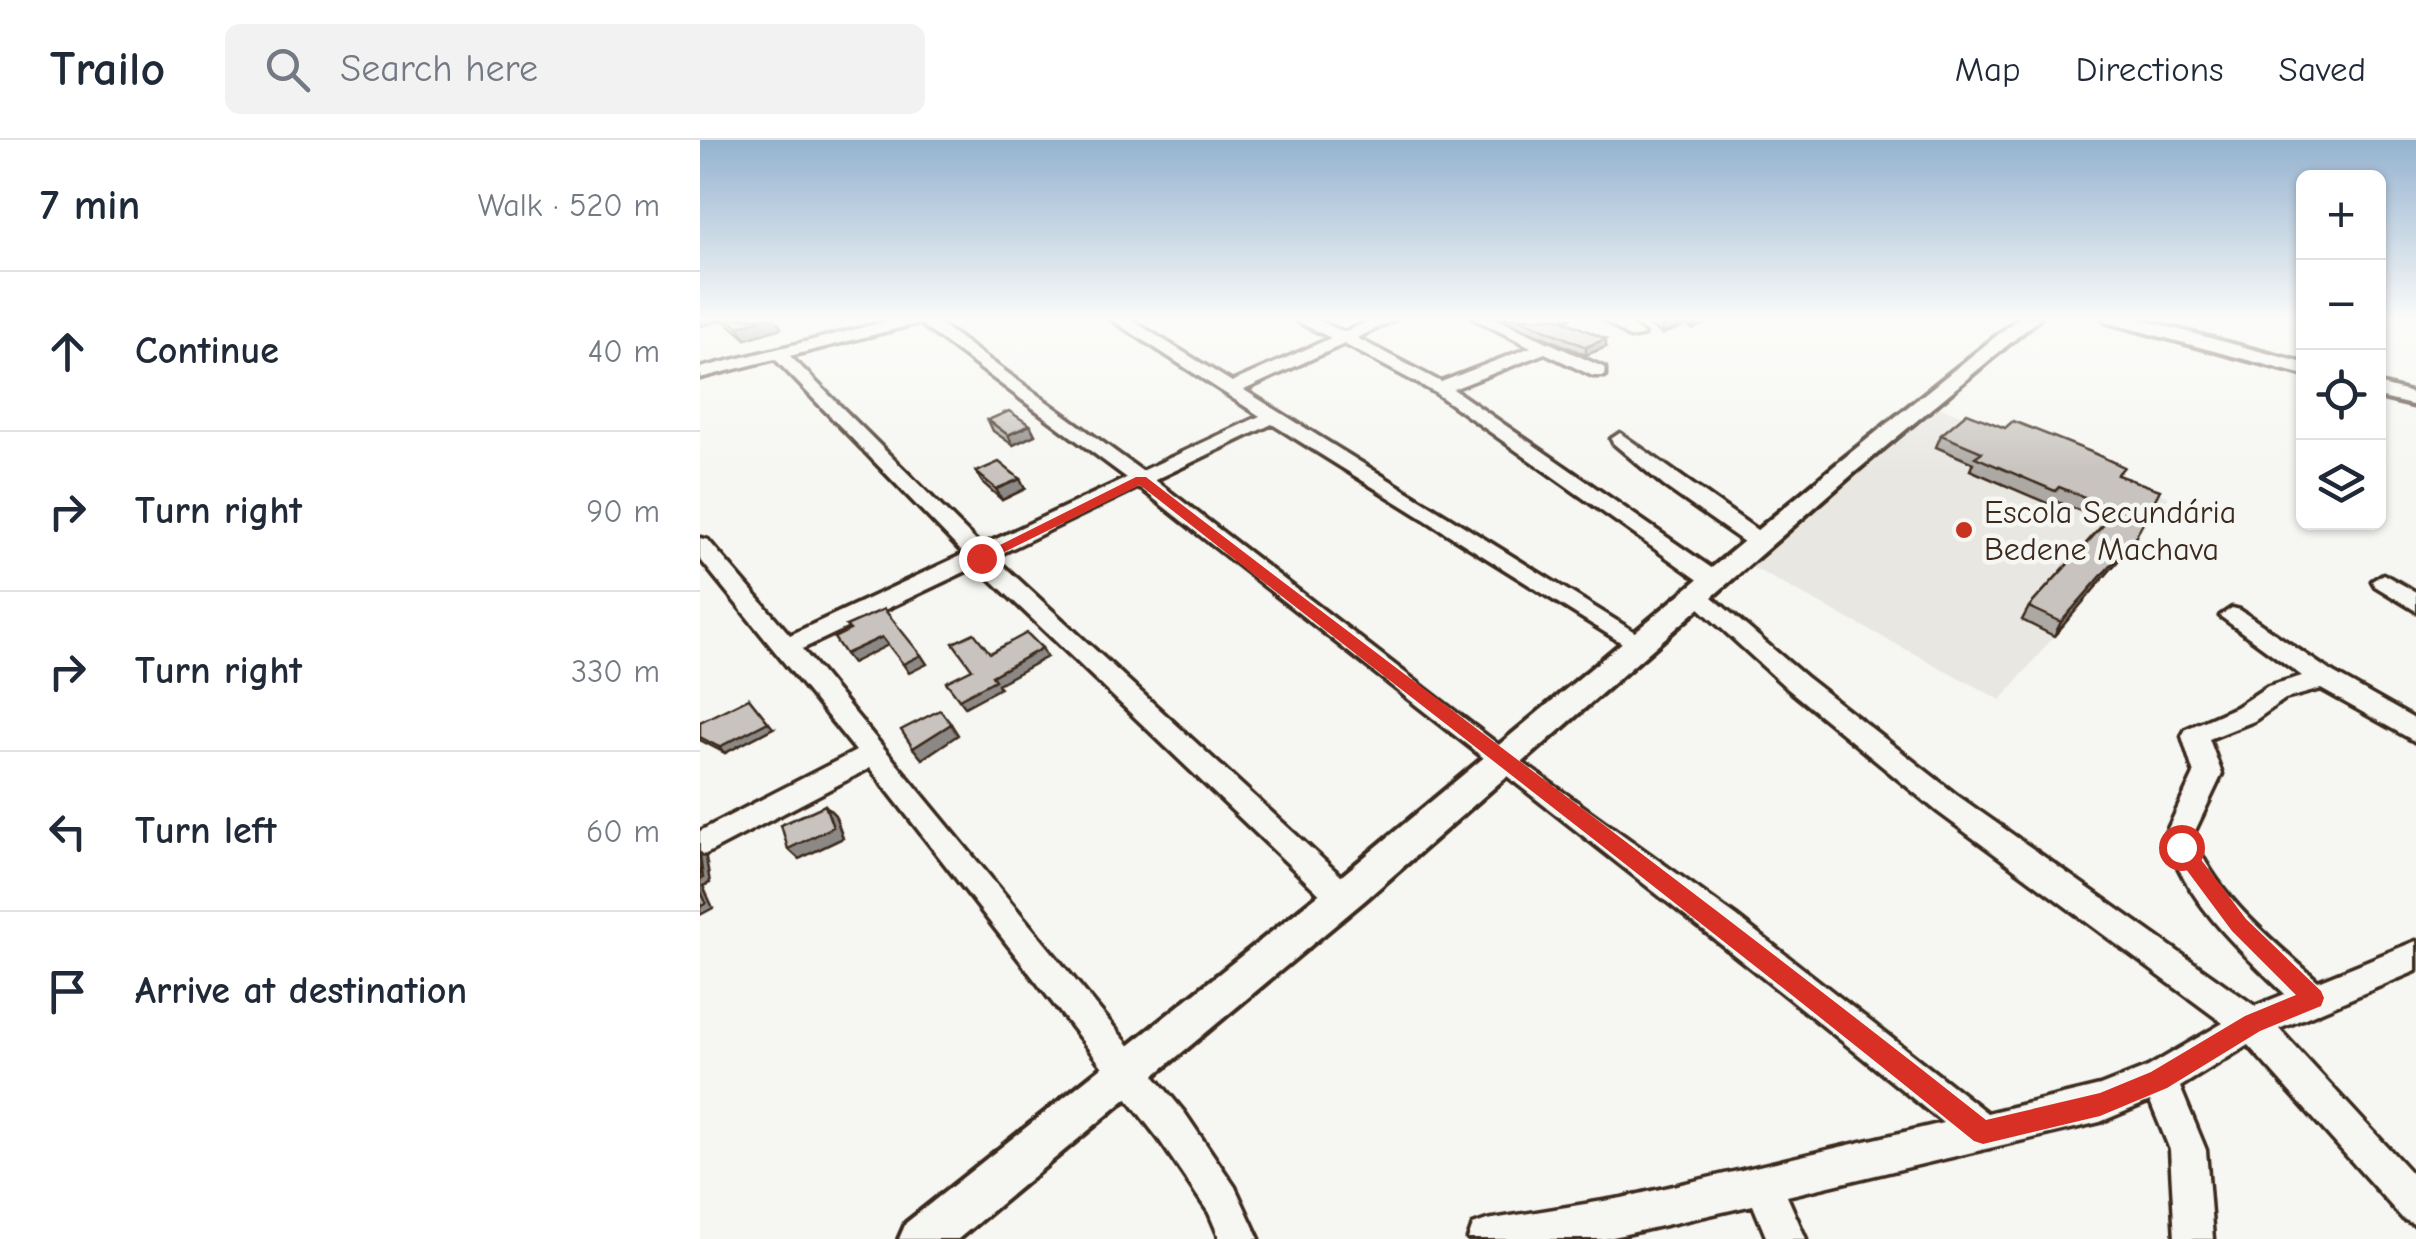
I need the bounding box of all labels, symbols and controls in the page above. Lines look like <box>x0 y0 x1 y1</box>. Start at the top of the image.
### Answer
search box <box>225 24 925 114</box>
text: Trailo <box>50 42 165 97</box>
icon: search <box>260 42 315 97</box>
text: Search here <box>340 47 538 91</box>
text: Map <box>1955 49 2021 90</box>
text: Directions <box>2076 49 2224 90</box>
text: Saved <box>2279 49 2366 90</box>
map controls <box>2296 170 2386 530</box>
button: + <box>2296 170 2386 260</box>
text: 7 min <box>40 181 140 230</box>
text: Walk · 520 m <box>478 187 660 224</box>
button: − <box>2296 260 2386 350</box>
icon: ahead <box>40 324 95 379</box>
text: Continue <box>135 329 279 373</box>
text: 40 m <box>588 333 660 370</box>
button: locate <box>2296 350 2386 440</box>
button: layers <box>2296 440 2386 530</box>
icon: right <box>40 484 95 539</box>
text: Turn right <box>135 489 302 533</box>
text: 90 m <box>586 493 660 530</box>
place label: Escola Secundária Bedene Machava <box>1984 494 2236 568</box>
marker: Escola Secundária Bedene Machava <box>1953 519 1975 541</box>
route end <box>959 536 1005 582</box>
icon: right <box>40 644 95 699</box>
text: Turn right <box>135 649 302 693</box>
text: 330 m <box>571 653 660 690</box>
icon: left <box>40 804 95 859</box>
text: Turn left <box>135 809 276 853</box>
text: 60 m <box>586 813 660 850</box>
route start <box>2159 825 2205 871</box>
icon: arrive <box>40 964 95 1019</box>
text: Arrive at destination <box>135 969 467 1013</box>

